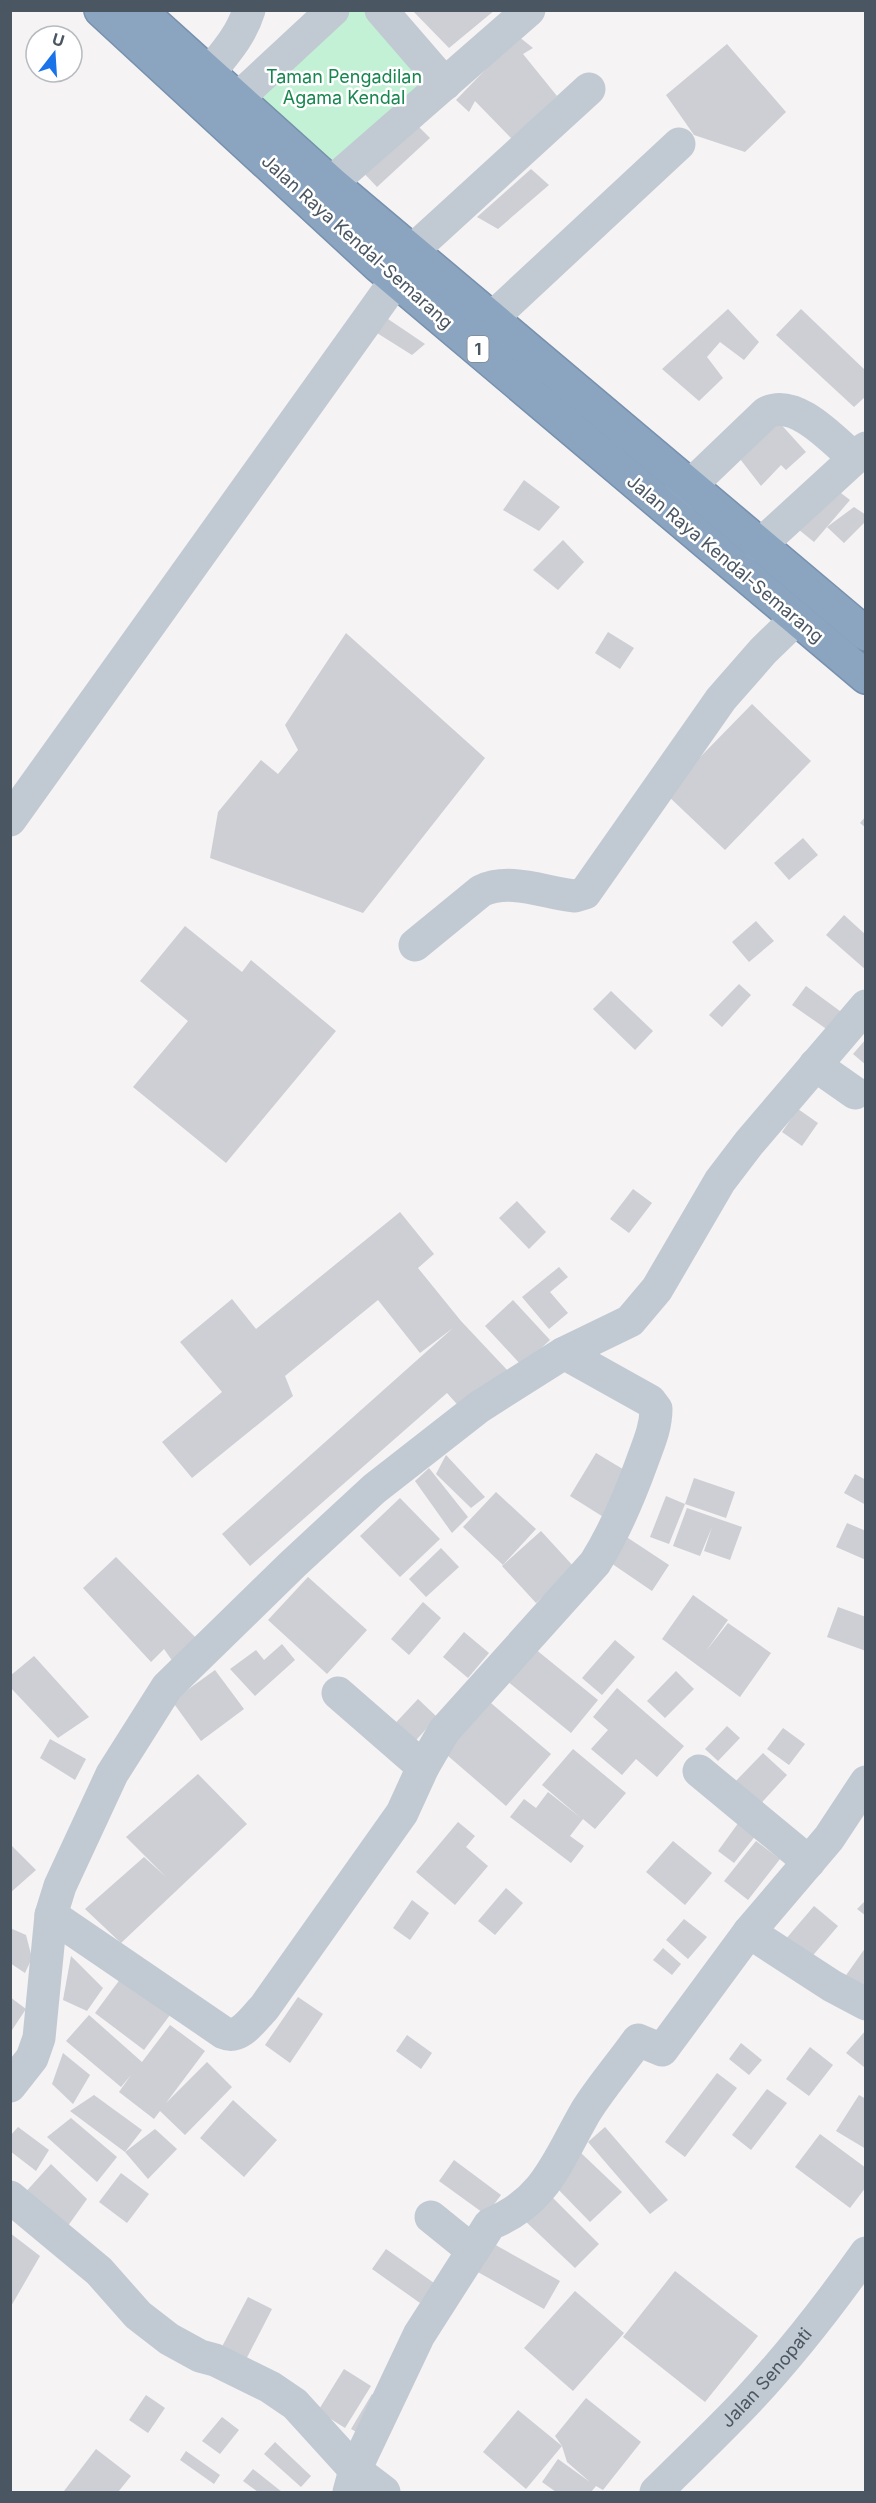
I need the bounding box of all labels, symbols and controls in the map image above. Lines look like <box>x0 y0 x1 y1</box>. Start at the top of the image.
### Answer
north arrow <box>24 24 84 84</box>
text: U <box>50 28 67 51</box>
park label: Taman Pengadilan Agama Kendal <box>266 66 422 108</box>
street label: Jalan Raya Kendal-Semarang <box>257 150 457 333</box>
road number: 1 <box>468 336 488 362</box>
street label: Jalan Raya Kendal-Semarang <box>623 470 828 647</box>
street label: Jalan Senopati <box>717 2324 816 2431</box>

